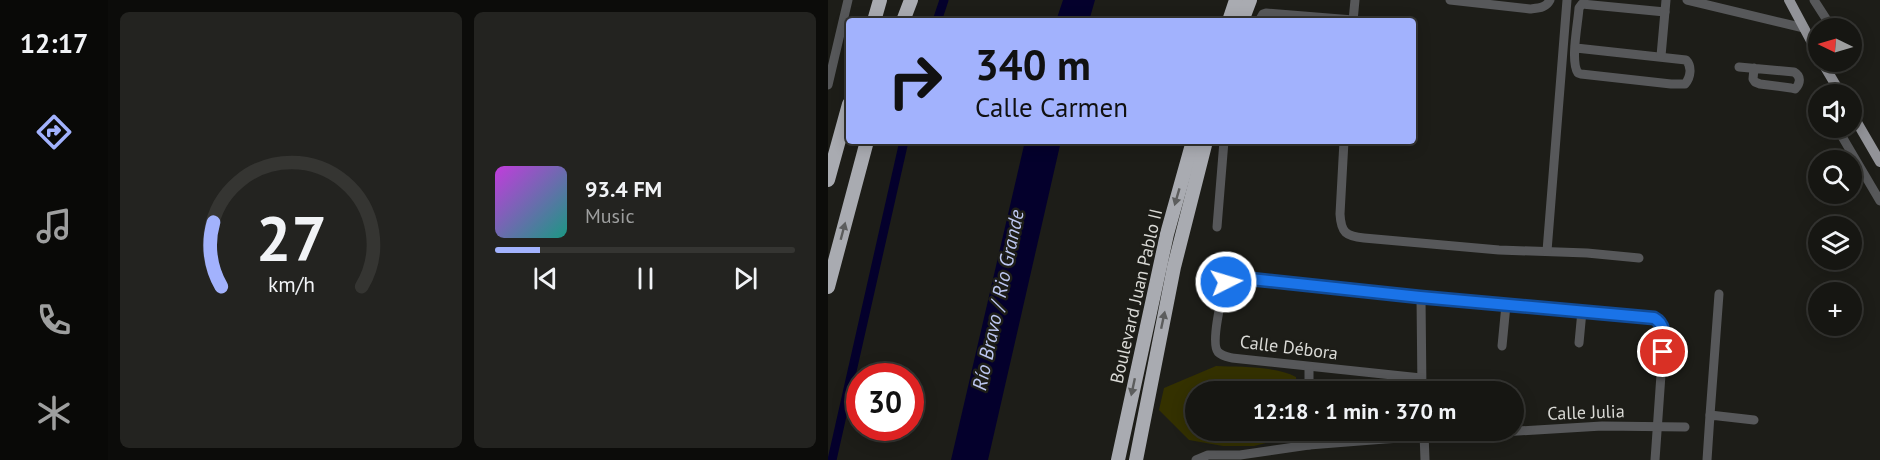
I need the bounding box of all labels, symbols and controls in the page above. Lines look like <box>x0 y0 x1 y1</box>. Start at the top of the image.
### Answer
north arrow <box>1808 18 1862 72</box>
map controls <box>1808 18 1862 336</box>
text: 12:17 <box>20 26 88 60</box>
text: 340 m <box>975 37 1091 92</box>
icon: right <box>876 42 954 120</box>
button: sound <box>1808 84 1862 138</box>
text: Calle Carmen <box>975 90 1128 124</box>
icon: directions <box>33 111 75 153</box>
button: search <box>1808 150 1862 204</box>
text: 93.4 FM <box>585 175 662 203</box>
one-way arrow <box>1172 188 1181 206</box>
text: 27 <box>256 197 326 278</box>
text: Music <box>585 203 634 229</box>
icon: music <box>33 205 75 247</box>
street label: Boulevard Juan Pablo II <box>1105 206 1167 386</box>
water label: Río Bravo / Rio Grande <box>966 207 1030 393</box>
button: layers <box>1808 216 1862 270</box>
one-way arrow <box>839 222 848 240</box>
position arrow <box>1194 250 1258 314</box>
icon: previous <box>529 262 562 295</box>
icon: pause <box>629 262 662 295</box>
icon: next <box>729 262 762 295</box>
text: km/h <box>267 270 314 298</box>
button: + <box>1808 282 1862 336</box>
icon: phone <box>33 299 75 341</box>
one-way arrow <box>1158 311 1168 329</box>
pin <box>1637 326 1688 377</box>
street label: Calle Débora <box>1239 330 1339 364</box>
icon: arrive <box>1646 335 1679 368</box>
speed limit sign: 30 <box>846 363 924 441</box>
one-way arrow <box>1128 378 1138 397</box>
icon: climate <box>33 392 75 434</box>
text: 12:18 · 1 min · 370 m <box>1253 397 1456 425</box>
street label: Calle Julia <box>1547 399 1625 425</box>

